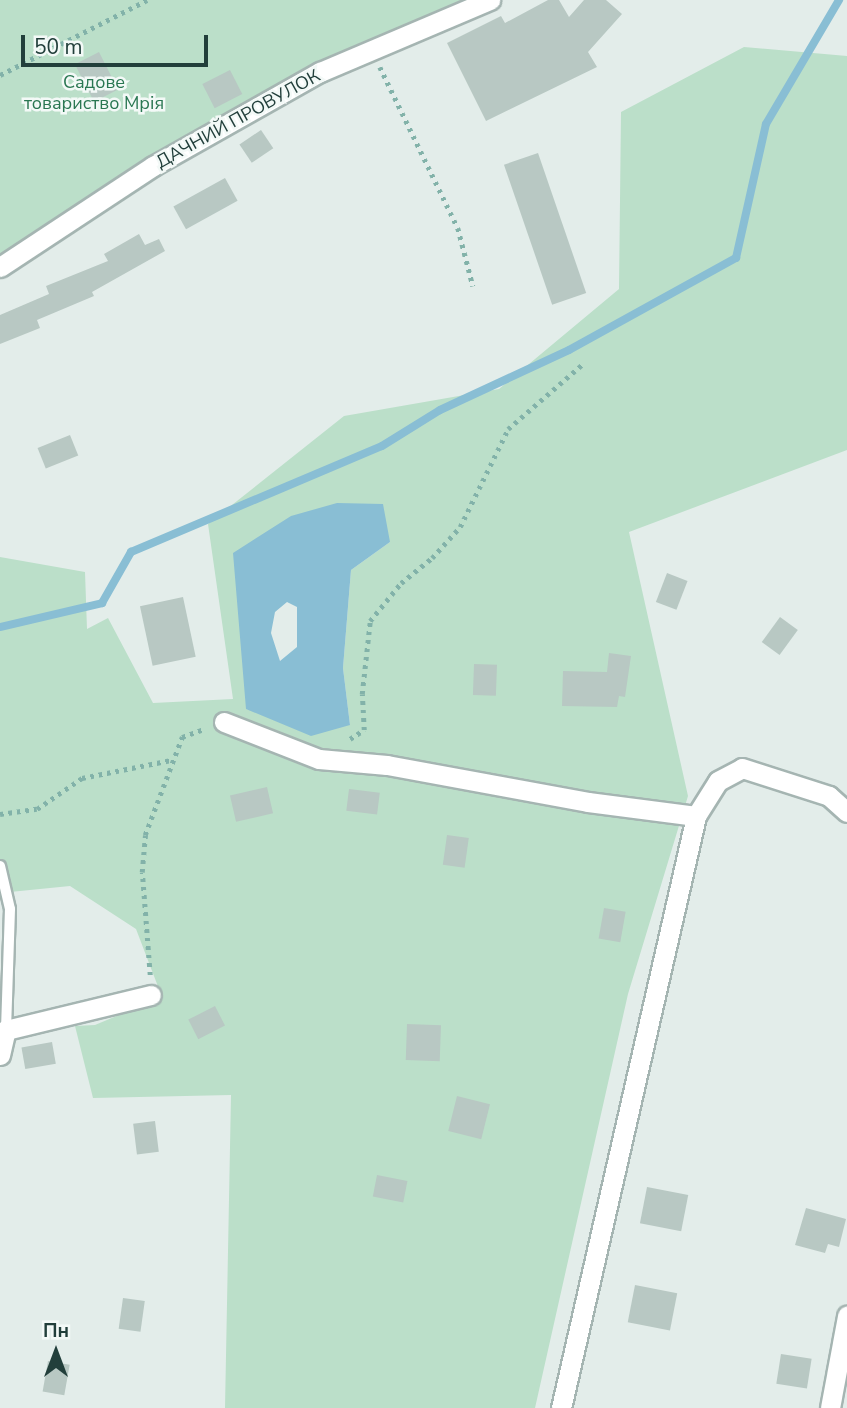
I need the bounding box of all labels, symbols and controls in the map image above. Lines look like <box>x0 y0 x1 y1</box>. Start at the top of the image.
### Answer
scale bar <box>24 21 212 65</box>
text: 50 m <box>34 33 83 61</box>
street label: ДАЧНИЙ ПРОВУЛОК <box>152 65 324 173</box>
park label: Садове товариство Мрія <box>24 72 164 114</box>
north arrow <box>21 1317 91 1387</box>
text: Пн <box>43 1318 69 1344</box>

